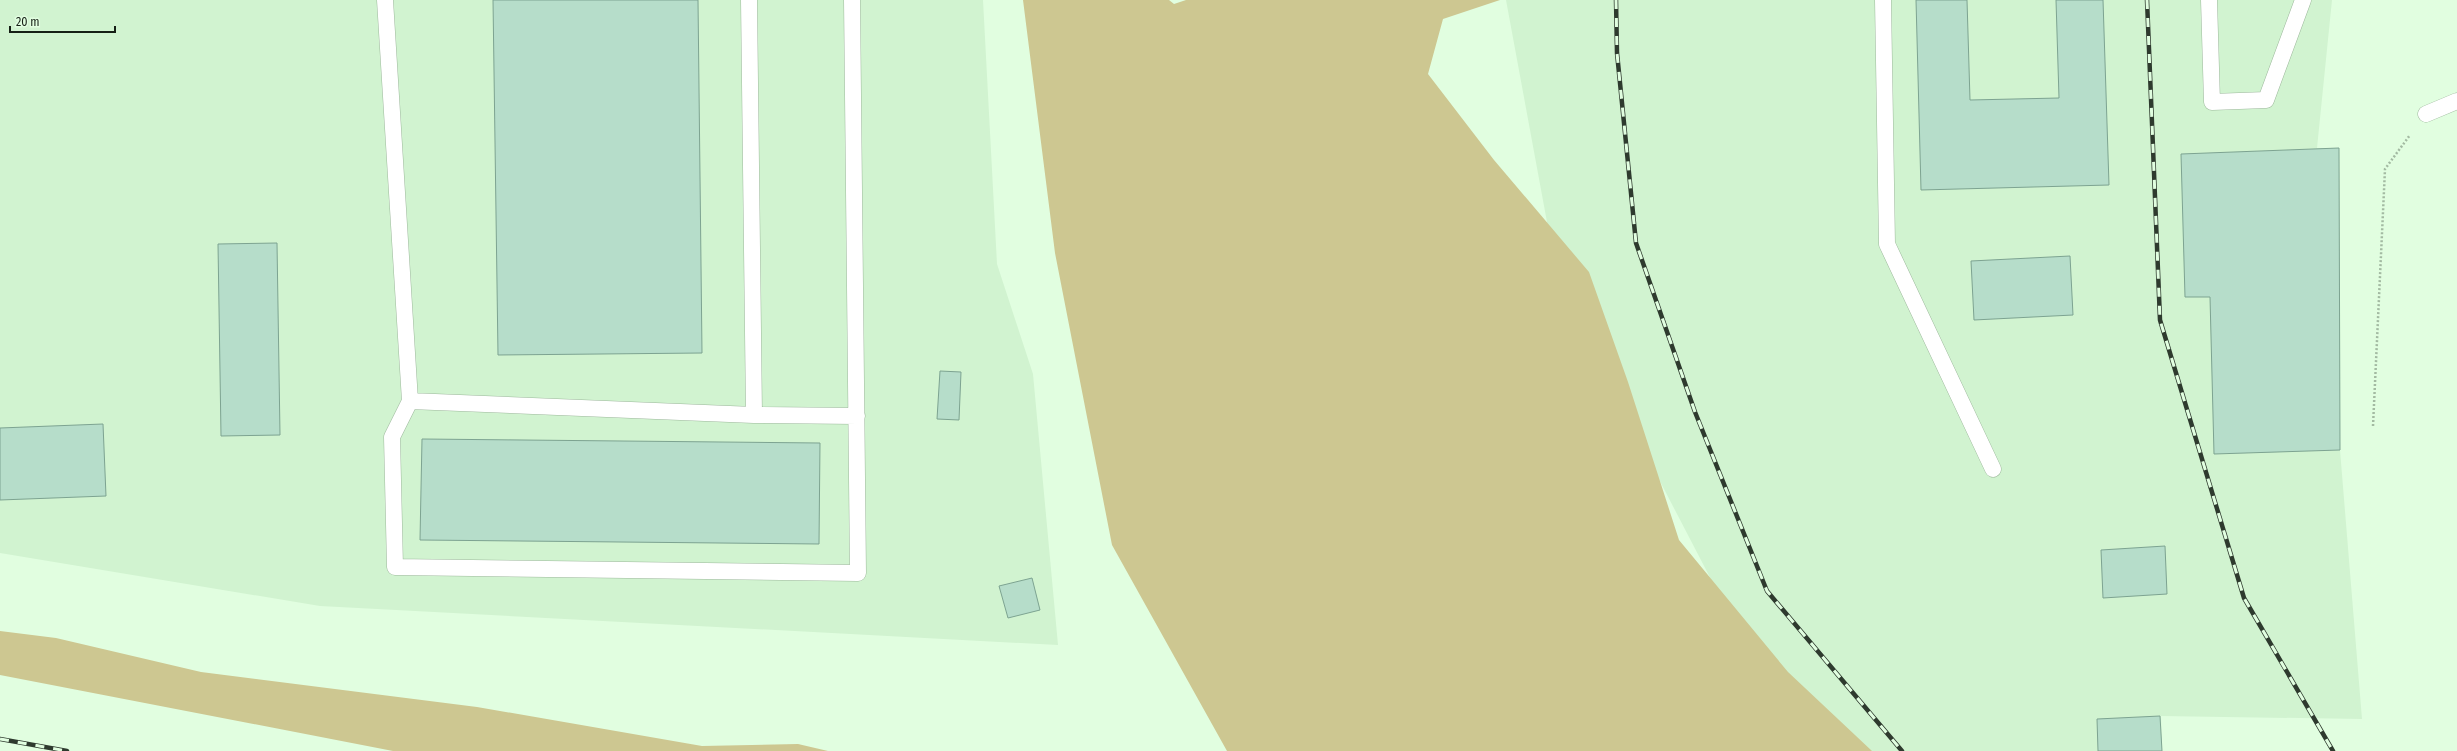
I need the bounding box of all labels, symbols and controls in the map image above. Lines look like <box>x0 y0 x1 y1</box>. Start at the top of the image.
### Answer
scale bar <box>10 8 115 34</box>
text: 20 m <box>16 15 40 29</box>

